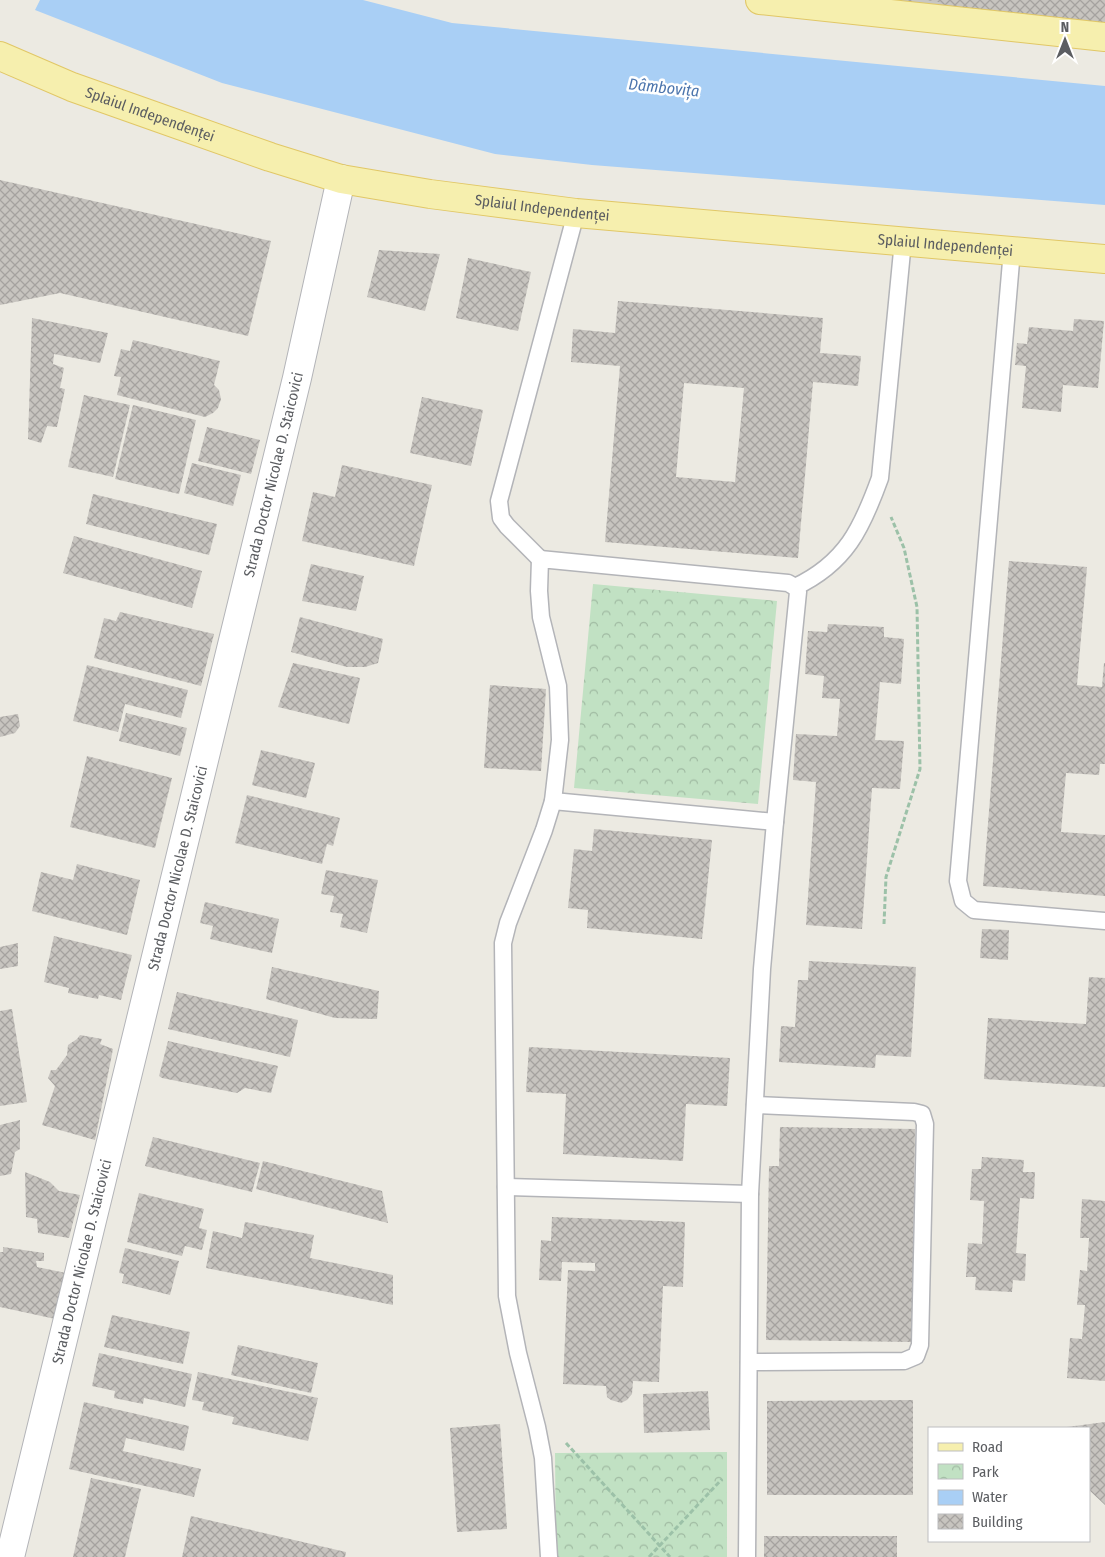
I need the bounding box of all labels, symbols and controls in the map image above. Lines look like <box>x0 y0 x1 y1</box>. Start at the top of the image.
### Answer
north arrow <box>1040 15 1090 65</box>
text: N <box>1061 19 1069 36</box>
water label: Dâmbovița <box>628 74 700 102</box>
street label: Splaiul Independenței <box>83 83 217 146</box>
street label: Splaiul Independenței <box>474 191 610 225</box>
street label: Splaiul Independenței <box>877 230 1014 260</box>
street label: Strada Doctor Nicolae D. Staicovici <box>240 371 307 579</box>
street label: Strada Doctor Nicolae D. Staicovici <box>144 764 211 972</box>
street label: Strada Doctor Nicolae D. Staicovici <box>48 1157 115 1366</box>
legend <box>928 1427 1090 1542</box>
text: Road <box>972 1438 1003 1456</box>
text: Park <box>972 1463 999 1481</box>
text: Water <box>972 1488 1008 1506</box>
text: Building <box>972 1513 1023 1531</box>

